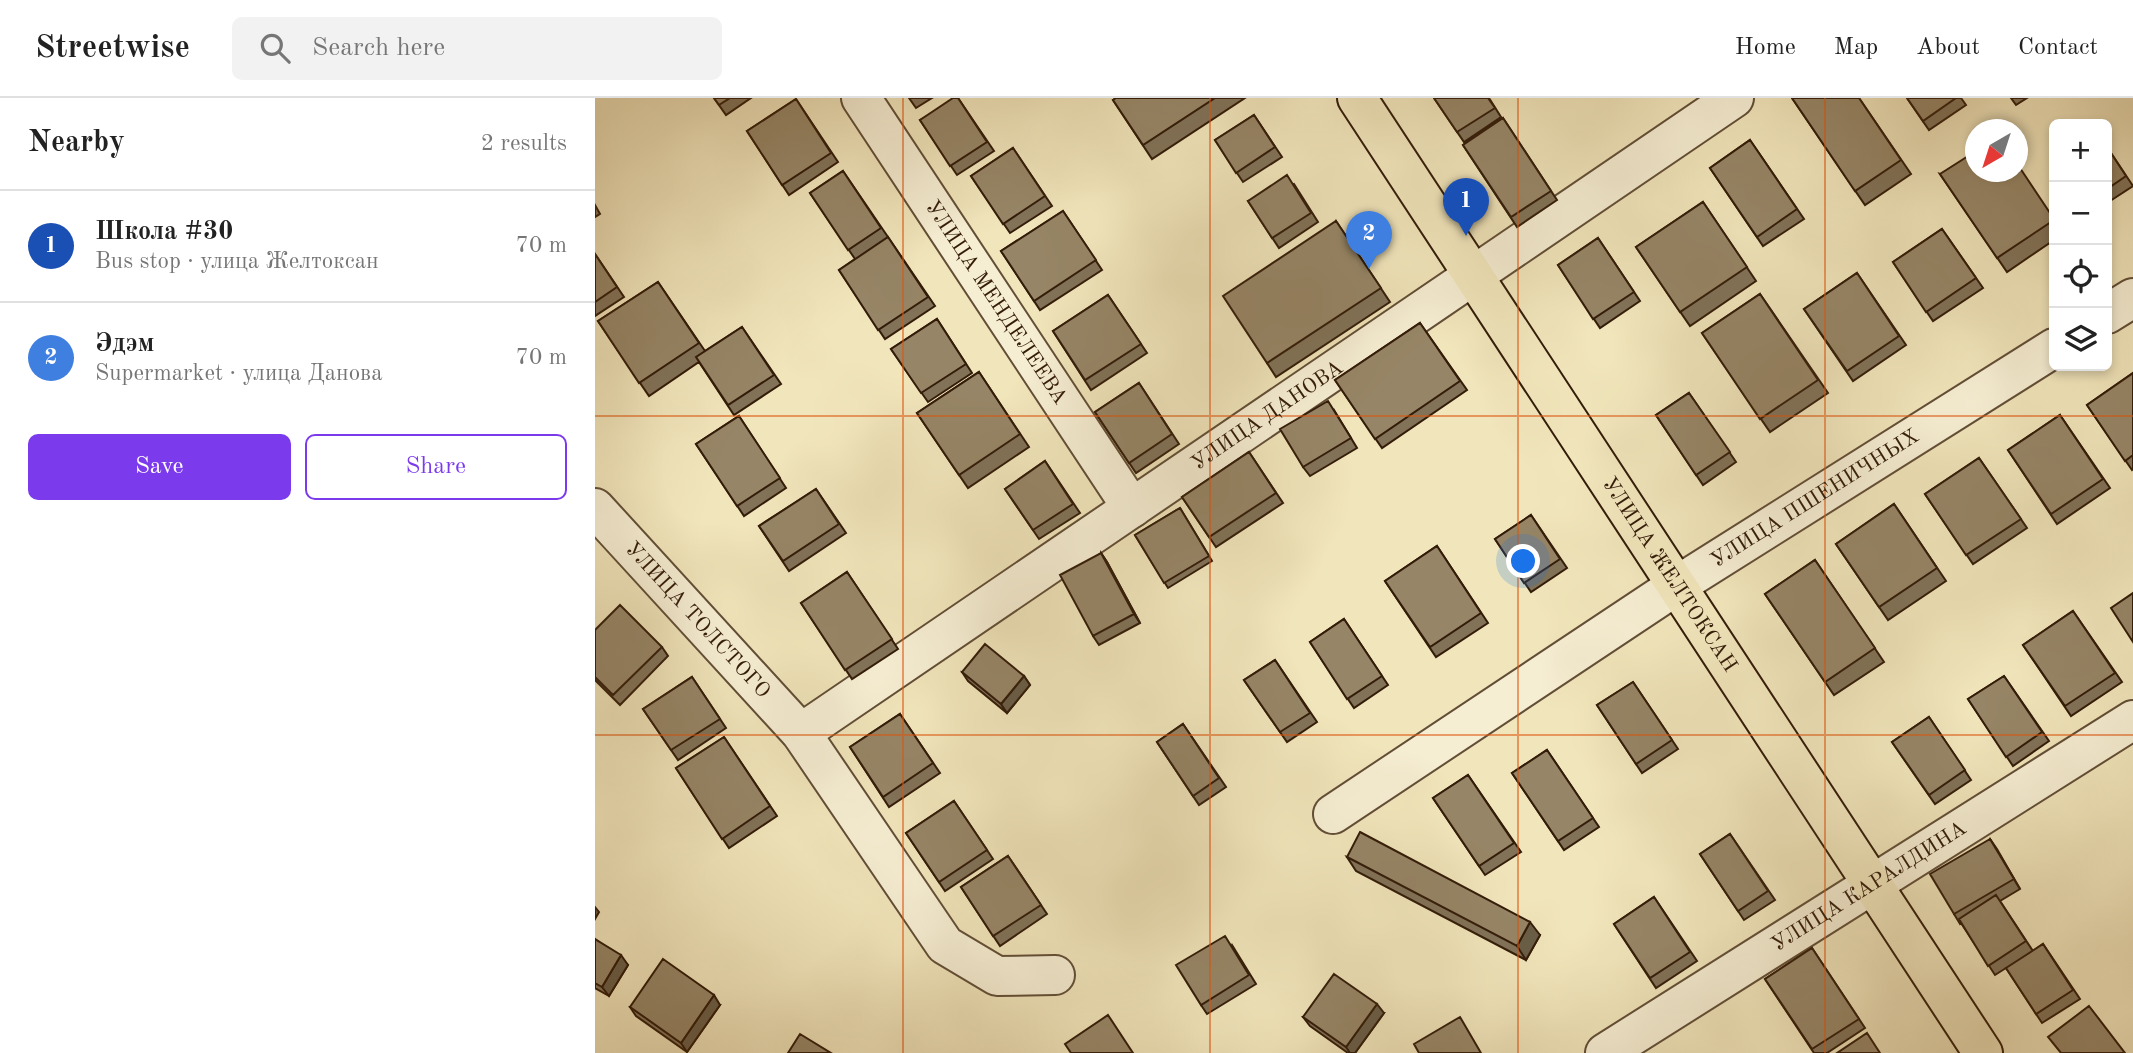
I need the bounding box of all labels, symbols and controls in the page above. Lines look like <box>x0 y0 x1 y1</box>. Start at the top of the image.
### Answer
search box <box>232 17 722 80</box>
icon: search <box>256 29 294 67</box>
text: Streetwise <box>35 32 190 65</box>
text: Search here <box>312 35 445 61</box>
text: Home <box>1735 36 1796 60</box>
text: Map <box>1834 36 1878 60</box>
text: About <box>1916 36 1980 60</box>
text: Contact <box>2018 36 2098 60</box>
north arrow <box>1965 119 2028 182</box>
map controls <box>2049 119 2112 371</box>
button: + <box>2049 119 2112 182</box>
text: Nearby <box>28 128 125 158</box>
text: 2 results <box>481 132 567 155</box>
pin: 1 <box>1443 178 1489 236</box>
button: − <box>2049 182 2112 245</box>
street label: УЛИЦА МЕНДЕЛЕЕВА <box>921 197 1071 408</box>
pin: 2 <box>1346 211 1392 269</box>
text: Школа #30 <box>95 219 233 245</box>
text: 1 <box>44 234 58 257</box>
text: 70 m <box>516 234 567 257</box>
button: locate <box>2049 245 2112 308</box>
text: Bus stop · улица Желтоксан <box>95 250 379 273</box>
button: layers <box>2049 308 2112 371</box>
text: Эдэм <box>95 331 154 357</box>
text: 2 <box>44 346 58 369</box>
text: 70 m <box>516 346 567 369</box>
street label: УЛИЦА ДАНОВА <box>1188 357 1347 474</box>
text: Supermarket · улица Данова <box>95 362 383 385</box>
street label: УЛИЦА ПШЕНИЧНЫХ <box>1707 425 1923 572</box>
button: Save <box>28 434 291 500</box>
button: Share <box>305 434 567 500</box>
street label: УЛИЦА ЖЕЛТОКСАН <box>1598 474 1741 676</box>
street label: УЛИЦА ТОЛСТОГО <box>621 538 774 702</box>
your location <box>1506 544 1540 578</box>
street label: УЛИЦА КАРАЛДИНА <box>1768 818 1970 956</box>

